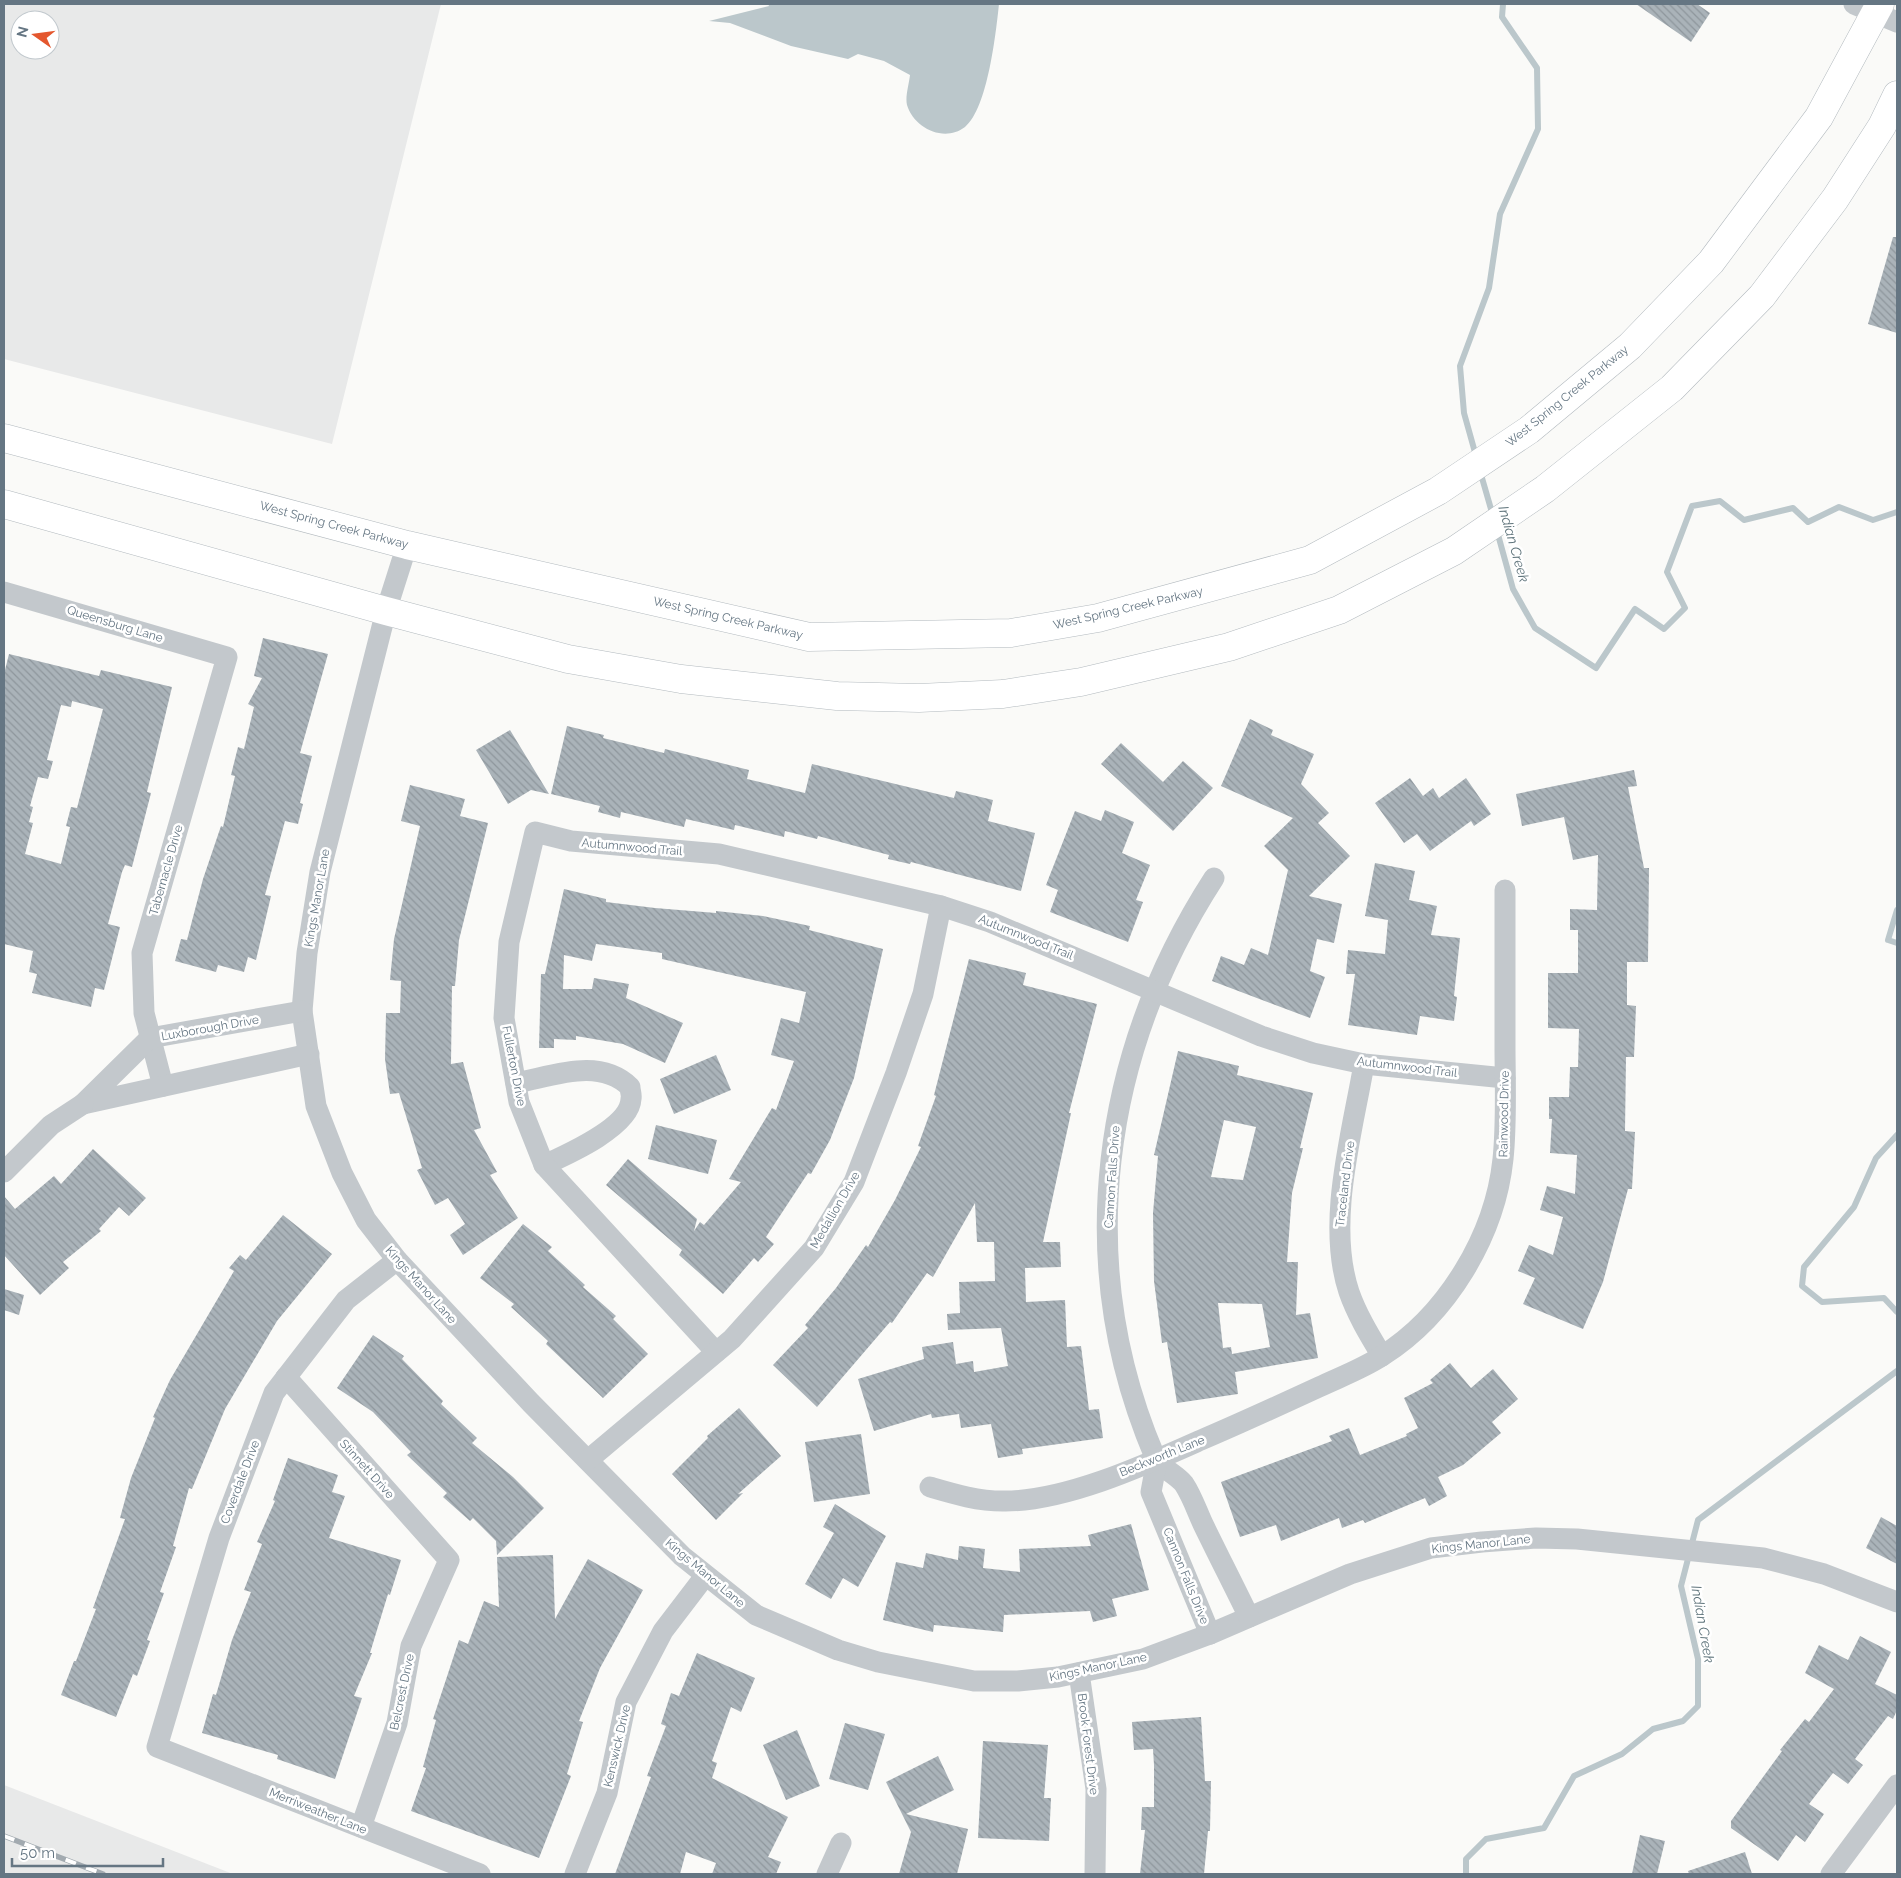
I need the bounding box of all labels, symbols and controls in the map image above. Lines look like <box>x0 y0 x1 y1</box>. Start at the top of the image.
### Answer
north arrow <box>10 10 60 60</box>
text: N <box>13 25 31 39</box>
street label: West Spring Creek Parkway <box>1503 342 1631 450</box>
street label: West Spring Creek Parkway <box>258 498 410 552</box>
water label: Indian Creek <box>1495 504 1533 584</box>
street label: West Spring Creek Parkway <box>1052 584 1205 632</box>
street label: West Spring Creek Parkway <box>652 594 805 642</box>
street label: Queensburg Lane <box>65 603 165 645</box>
street label: Tabernacle Drive <box>146 823 186 917</box>
street label: Autumnwood Trail <box>581 836 684 858</box>
street label: Kings Manor Lane <box>301 848 333 948</box>
street label: Autumnwood Trail <box>977 912 1076 963</box>
street label: Luxborough Drive <box>160 1013 260 1043</box>
street label: Fullerton Drive <box>499 1025 529 1107</box>
street label: Autumnwood Trail <box>1356 1054 1459 1080</box>
street label: Rainwood Drive <box>1496 1071 1512 1157</box>
street label: Cannon Falls Drive <box>1101 1125 1123 1229</box>
street label: Traceland Drive <box>1333 1140 1357 1228</box>
street label: Medallion Drive <box>807 1169 863 1251</box>
street label: Kings Manor Lane <box>383 1243 459 1327</box>
street label: Beckworth Lane <box>1117 1433 1207 1479</box>
street label: Stinnett Drive <box>337 1437 397 1501</box>
street label: Coverdale Drive <box>218 1438 262 1526</box>
street label: Cannon Falls Drive <box>1160 1526 1212 1626</box>
street label: Kings Manor Lane <box>1431 1532 1531 1556</box>
street label: Kings Manor Lane <box>662 1536 748 1610</box>
water label: Indian Creek <box>1688 1584 1718 1665</box>
street label: Kings Manor Lane <box>1048 1650 1148 1684</box>
street label: Belcrest Drive <box>387 1653 417 1731</box>
street label: Brook Forest Drive <box>1075 1692 1101 1796</box>
street label: Kenswick Drive <box>601 1703 633 1789</box>
street label: Merriweather Lane <box>267 1785 369 1837</box>
scale bar <box>12 1836 164 1868</box>
text: 50 m <box>20 1844 55 1862</box>

